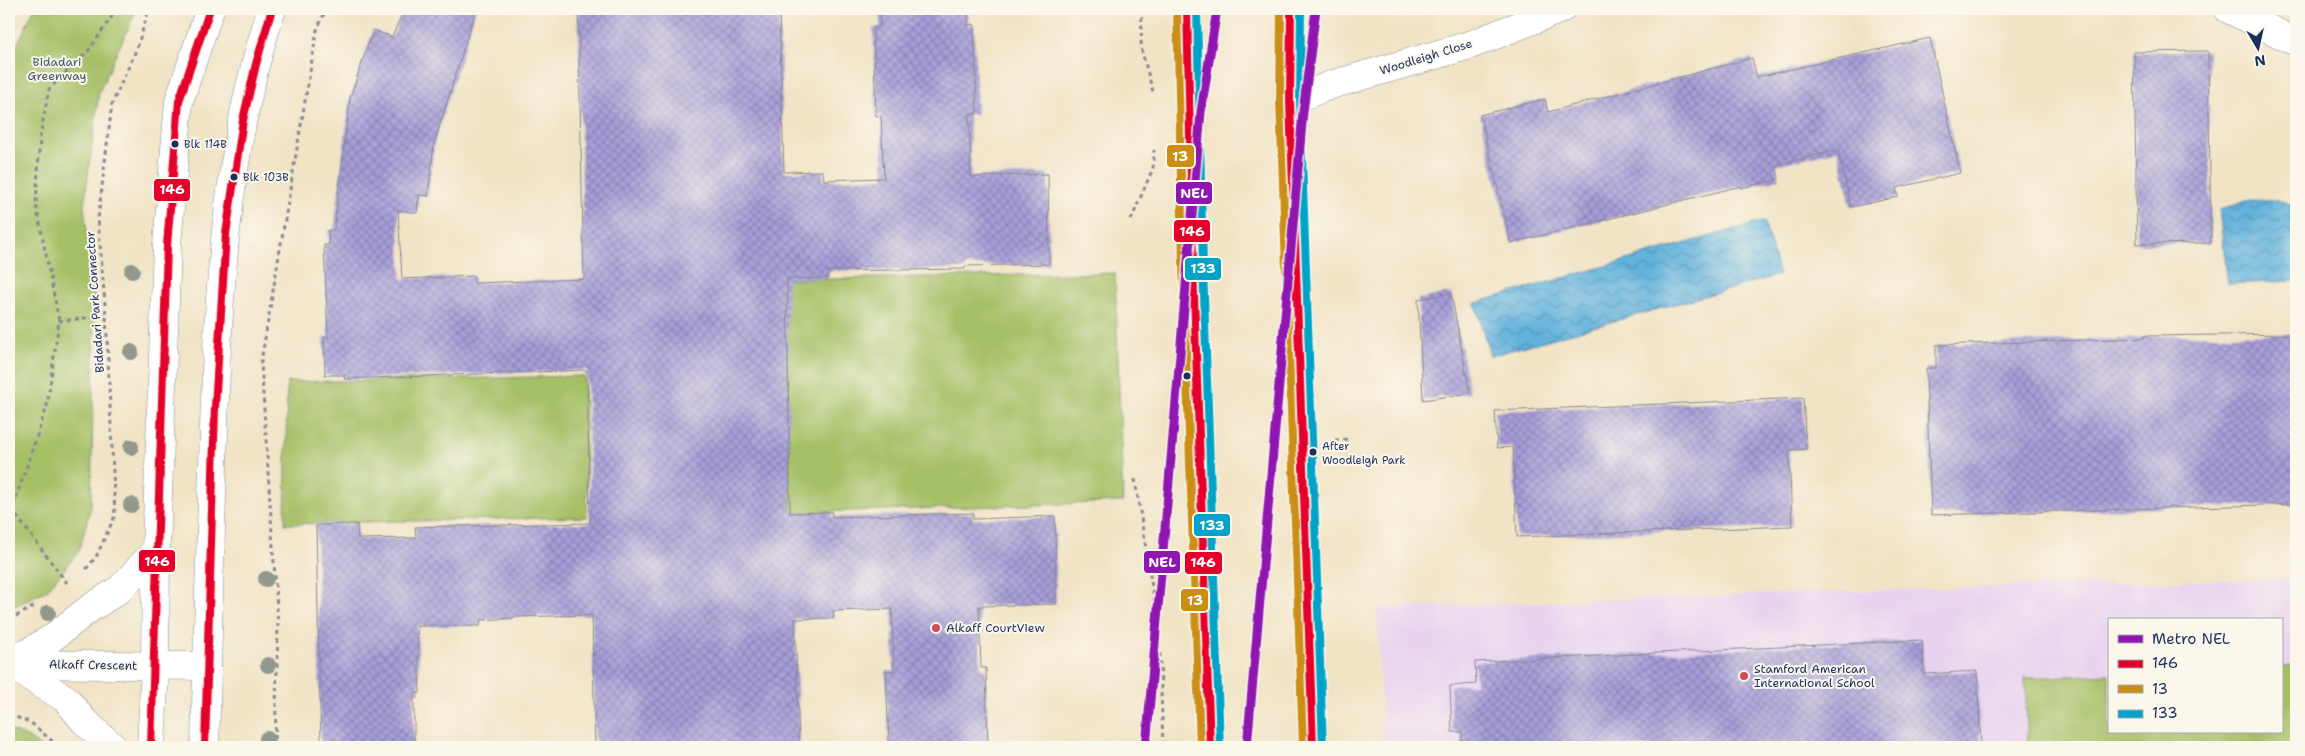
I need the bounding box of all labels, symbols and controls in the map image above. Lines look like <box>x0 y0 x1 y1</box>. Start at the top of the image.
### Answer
north arrow <box>2232 22 2282 72</box>
street label: Woodleigh Close <box>1378 35 1474 79</box>
text: N <box>2253 51 2267 71</box>
park label: Bidadari Greenway <box>27 54 87 84</box>
place label: Blk 114B <box>184 137 227 152</box>
marker: Blk 114B <box>170 139 180 149</box>
line badge: 13 <box>1166 144 1195 168</box>
text: 13 <box>1172 147 1188 165</box>
place label: Blk 103B <box>243 170 289 185</box>
marker: Blk 103B <box>229 172 239 182</box>
line badge: 146 <box>153 178 191 202</box>
text: 146 <box>159 180 185 198</box>
line badge: NEL <box>1175 181 1213 205</box>
text: NEL <box>1180 184 1208 202</box>
line badge: 146 <box>1173 219 1211 243</box>
text: 146 <box>1179 222 1205 240</box>
street label: Bidadari Park Connector <box>82 230 108 373</box>
line badge: 133 <box>1184 257 1222 281</box>
text: 133 <box>1190 259 1216 277</box>
unlabelled marker <box>1182 371 1192 381</box>
place label: After Woodleigh Park <box>1322 439 1406 468</box>
marker: After Woodleigh Park <box>1308 447 1318 457</box>
line badge: 133 <box>1193 513 1231 537</box>
text: 133 <box>1199 516 1225 534</box>
line badge: 146 <box>138 549 176 573</box>
line badge: NEL <box>1143 550 1181 574</box>
line badge: 146 <box>1184 551 1223 575</box>
text: 146 <box>144 552 170 570</box>
text: NEL <box>1148 553 1176 571</box>
text: 146 <box>1190 553 1216 571</box>
line badge: 13 <box>1180 588 1209 612</box>
text: 13 <box>1187 591 1203 609</box>
legend <box>2108 618 2282 734</box>
place label: Alkaff CourtView <box>946 620 1045 636</box>
marker: Alkaff CourtView <box>930 622 942 634</box>
text: Metro NEL <box>2152 629 2230 649</box>
text: 146 <box>2152 653 2178 673</box>
street label: Alkaff Crescent <box>49 656 137 674</box>
place label: Stamford American International School <box>1754 661 1875 691</box>
marker: Stamford American International School <box>1738 670 1750 682</box>
text: 13 <box>2152 679 2168 699</box>
text: 133 <box>2152 703 2178 723</box>

